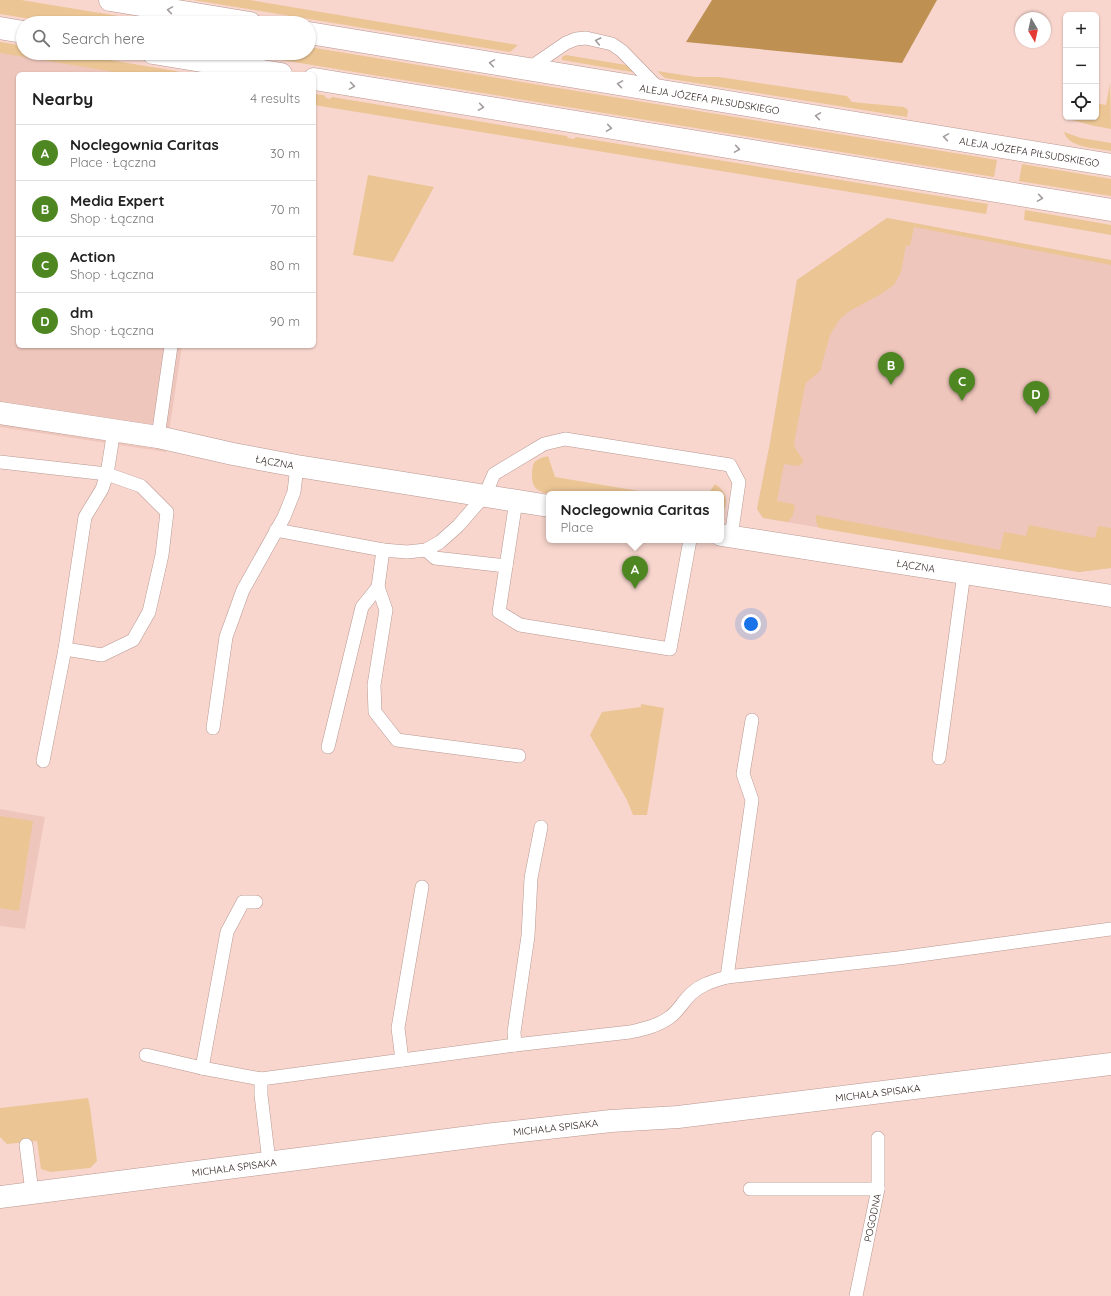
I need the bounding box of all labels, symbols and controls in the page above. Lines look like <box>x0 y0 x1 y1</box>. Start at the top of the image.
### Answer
one-way arrow <box>167 6 173 15</box>
north arrow <box>1015 12 1051 48</box>
map controls <box>1063 12 1099 120</box>
button: + <box>1063 12 1099 48</box>
search box <box>16 16 316 60</box>
icon: search <box>30 27 52 49</box>
text: Search here <box>62 29 145 48</box>
one-way arrow <box>595 37 601 45</box>
button: − <box>1063 48 1099 84</box>
one-way arrow <box>489 59 495 68</box>
one-way arrow <box>617 80 624 89</box>
one-way arrow <box>349 81 356 90</box>
street label: ALEJA JÓZEFA PIŁSUDSKIEGO <box>639 82 781 117</box>
button: locate <box>1063 84 1099 120</box>
text: Nearby <box>32 88 93 109</box>
text: 4 results <box>250 90 300 106</box>
one-way arrow <box>478 102 484 111</box>
one-way arrow <box>815 112 821 121</box>
one-way arrow <box>606 123 612 132</box>
one-way arrow <box>943 133 949 142</box>
street label: ALEJA JÓZEFA PIŁSUDSKIEGO <box>958 134 1101 170</box>
text: Noclegownia Caritas <box>70 135 219 154</box>
one-way arrow <box>734 144 740 153</box>
text: A <box>41 145 49 161</box>
text: 30 m <box>270 145 300 161</box>
text: Place · Łączna <box>70 154 156 170</box>
text: Media Expert <box>70 191 165 210</box>
one-way arrow <box>1037 194 1043 202</box>
text: B <box>41 201 49 217</box>
text: 70 m <box>270 201 300 217</box>
text: Shop · Łączna <box>70 210 154 226</box>
text: Action <box>70 247 115 266</box>
text: C <box>41 257 49 273</box>
text: 80 m <box>270 257 300 273</box>
text: Shop · Łączna <box>70 266 154 282</box>
text: dm <box>70 303 93 322</box>
text: D <box>40 313 50 329</box>
text: 90 m <box>270 313 300 329</box>
text: Shop · Łączna <box>70 322 154 338</box>
pin: B <box>878 352 904 385</box>
pin: C <box>949 368 975 401</box>
pin: D <box>1023 381 1049 414</box>
street label: ŁĄCZNA <box>254 452 295 472</box>
popup <box>546 491 724 543</box>
text: Noclegownia Caritas <box>561 500 709 519</box>
text: Place <box>561 519 593 535</box>
pin: A <box>622 556 648 589</box>
street label: ŁĄCZNA <box>895 556 936 575</box>
your location <box>741 614 761 634</box>
street label: MICHAŁA SPISAKA <box>835 1081 921 1105</box>
street label: MICHAŁA SPISAKA <box>512 1116 599 1139</box>
street label: MICHAŁA SPISAKA <box>191 1156 278 1179</box>
street label: POGODNA <box>861 1192 884 1243</box>

